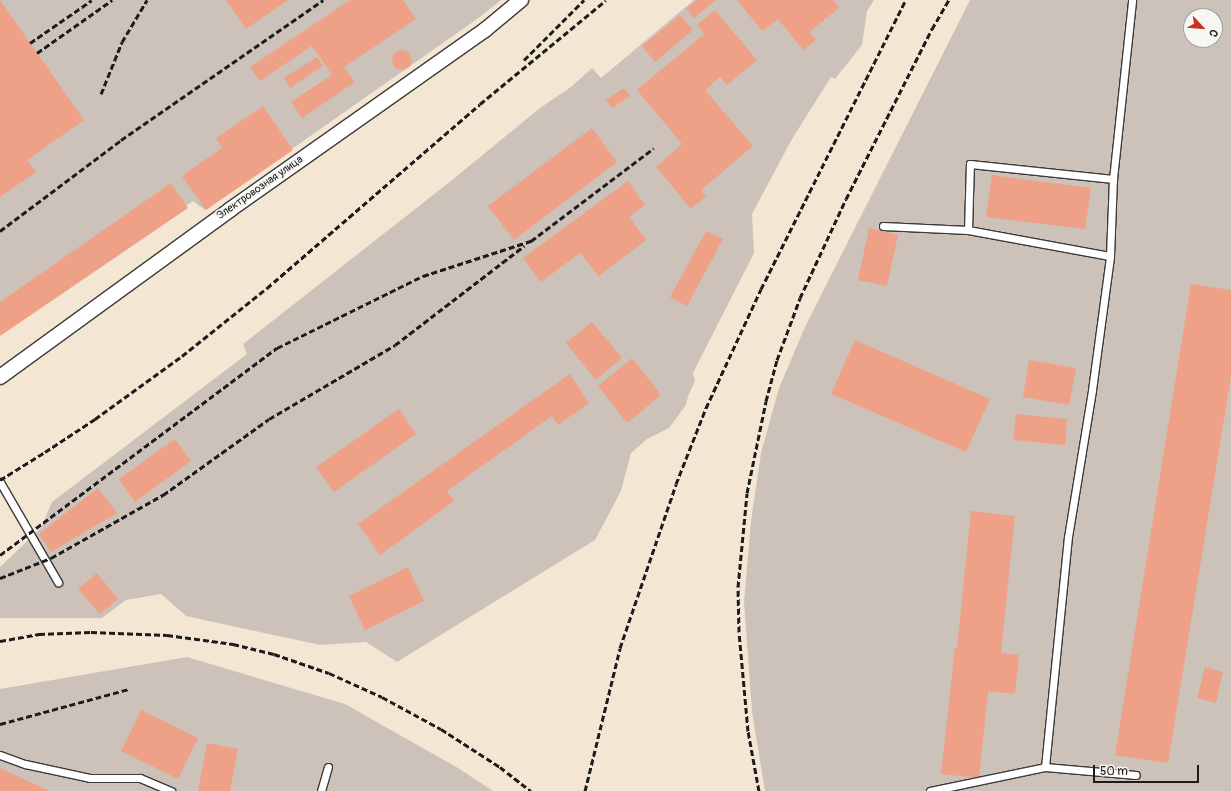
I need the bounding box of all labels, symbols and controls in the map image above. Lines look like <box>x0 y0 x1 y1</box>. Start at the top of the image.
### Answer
north arrow <box>1183 8 1223 48</box>
text: С <box>1206 27 1221 39</box>
street label: Электровозная улица <box>214 153 306 223</box>
scale bar <box>1095 757 1201 783</box>
text: 50 m <box>1100 764 1128 779</box>

